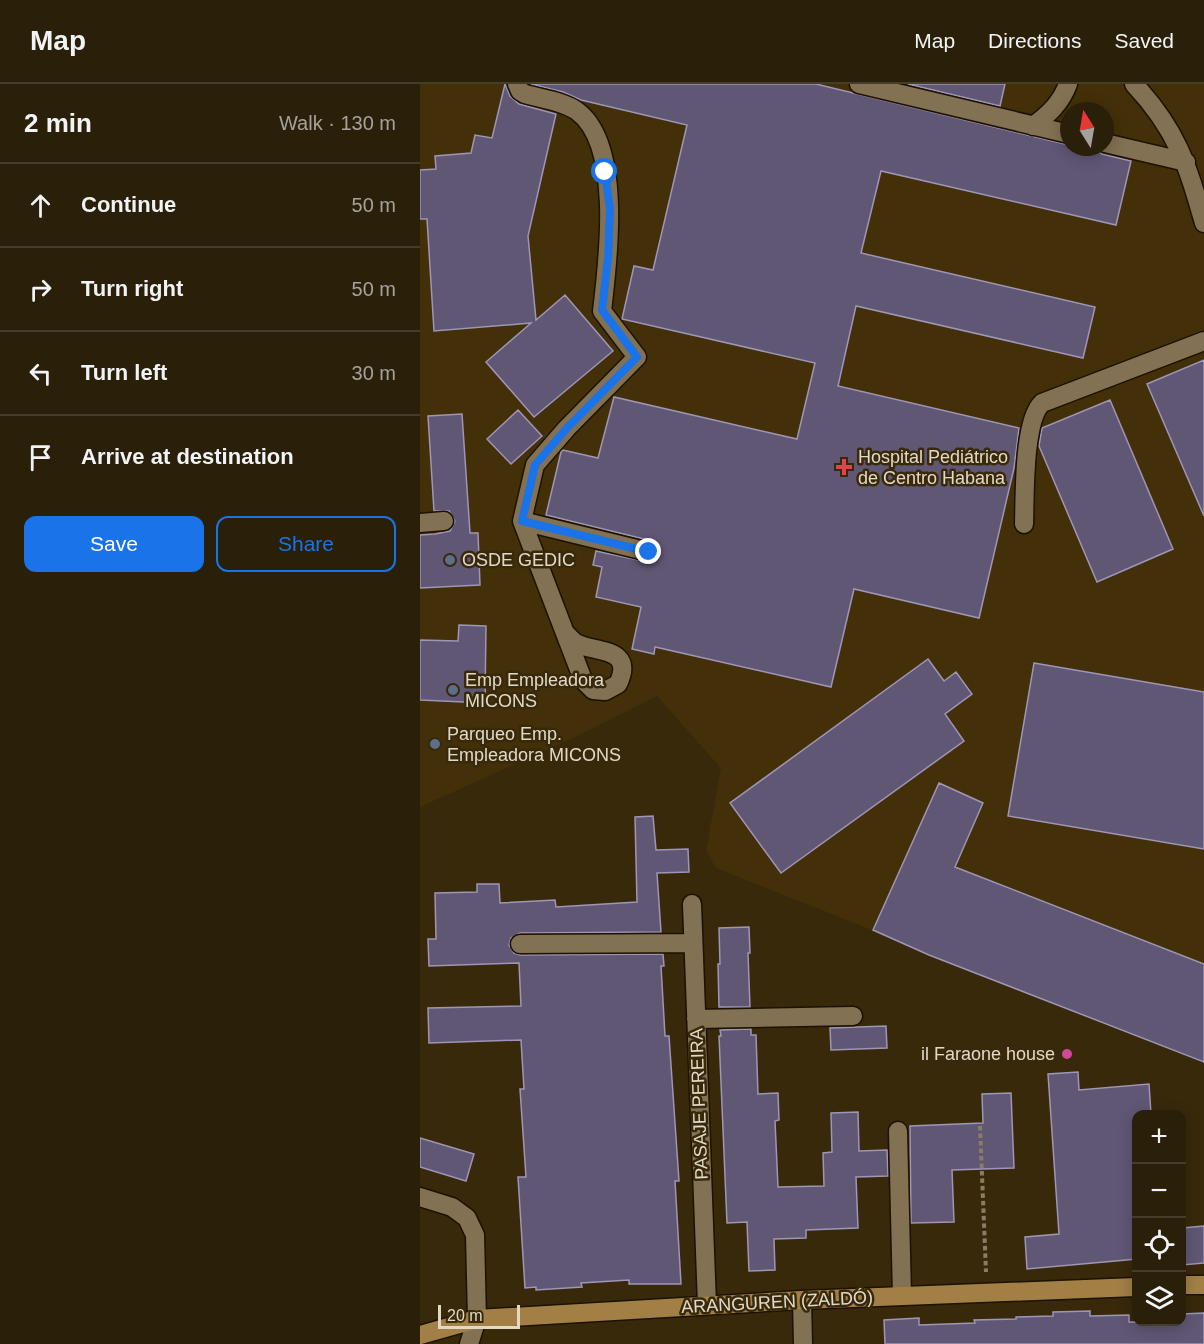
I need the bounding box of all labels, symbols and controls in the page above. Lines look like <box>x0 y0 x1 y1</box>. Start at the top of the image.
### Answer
text: Map <box>30 25 86 56</box>
text: Map <box>914 29 955 52</box>
text: Directions <box>988 29 1081 52</box>
text: Saved <box>1114 29 1174 52</box>
north arrow <box>1060 102 1114 156</box>
text: 2 min <box>24 108 92 138</box>
text: Walk · 130 m <box>279 112 396 134</box>
route start <box>591 158 617 184</box>
icon: ahead <box>24 189 57 222</box>
text: Continue <box>81 192 176 217</box>
text: 50 m <box>352 194 396 216</box>
icon: right <box>24 273 57 306</box>
text: Turn right <box>81 276 183 301</box>
text: 50 m <box>352 278 396 300</box>
icon: left <box>24 357 57 390</box>
text: Turn left <box>81 360 167 385</box>
text: 30 m <box>352 362 396 384</box>
icon: arrive <box>24 441 57 474</box>
text: Arrive at destination <box>81 444 294 469</box>
place label: Hospital Pediátrico de Centro Habana <box>858 447 1008 488</box>
marker: Hospital Pediátrico de Centro Habana <box>835 458 853 476</box>
button: Save <box>24 516 204 572</box>
button: Share <box>216 516 396 572</box>
route end <box>635 538 661 564</box>
place label: OSDE GEDIC <box>462 550 575 570</box>
marker: OSDE GEDIC <box>443 553 457 567</box>
place label: Emp Empleadora MICONS <box>465 670 605 711</box>
marker: Emp Empleadora MICONS <box>446 683 460 697</box>
place label: Parqueo Emp. Empleadora MICONS <box>447 724 621 765</box>
marker: Parqueo Emp. Empleadora MICONS <box>428 737 442 751</box>
street label: PASAJE PEREIRA <box>686 1028 712 1180</box>
place label: il Faraone house <box>921 1044 1055 1064</box>
marker: il Faraone house <box>1060 1047 1074 1061</box>
map controls <box>1132 1110 1186 1326</box>
button: + <box>1132 1110 1186 1164</box>
button: − <box>1132 1164 1186 1218</box>
button: locate <box>1132 1218 1186 1272</box>
button: layers <box>1132 1272 1186 1326</box>
street label: ARANGUREN (ZALDÓ) <box>681 1286 873 1317</box>
scale bar <box>438 1302 520 1330</box>
text: 20 m <box>447 1307 483 1324</box>

